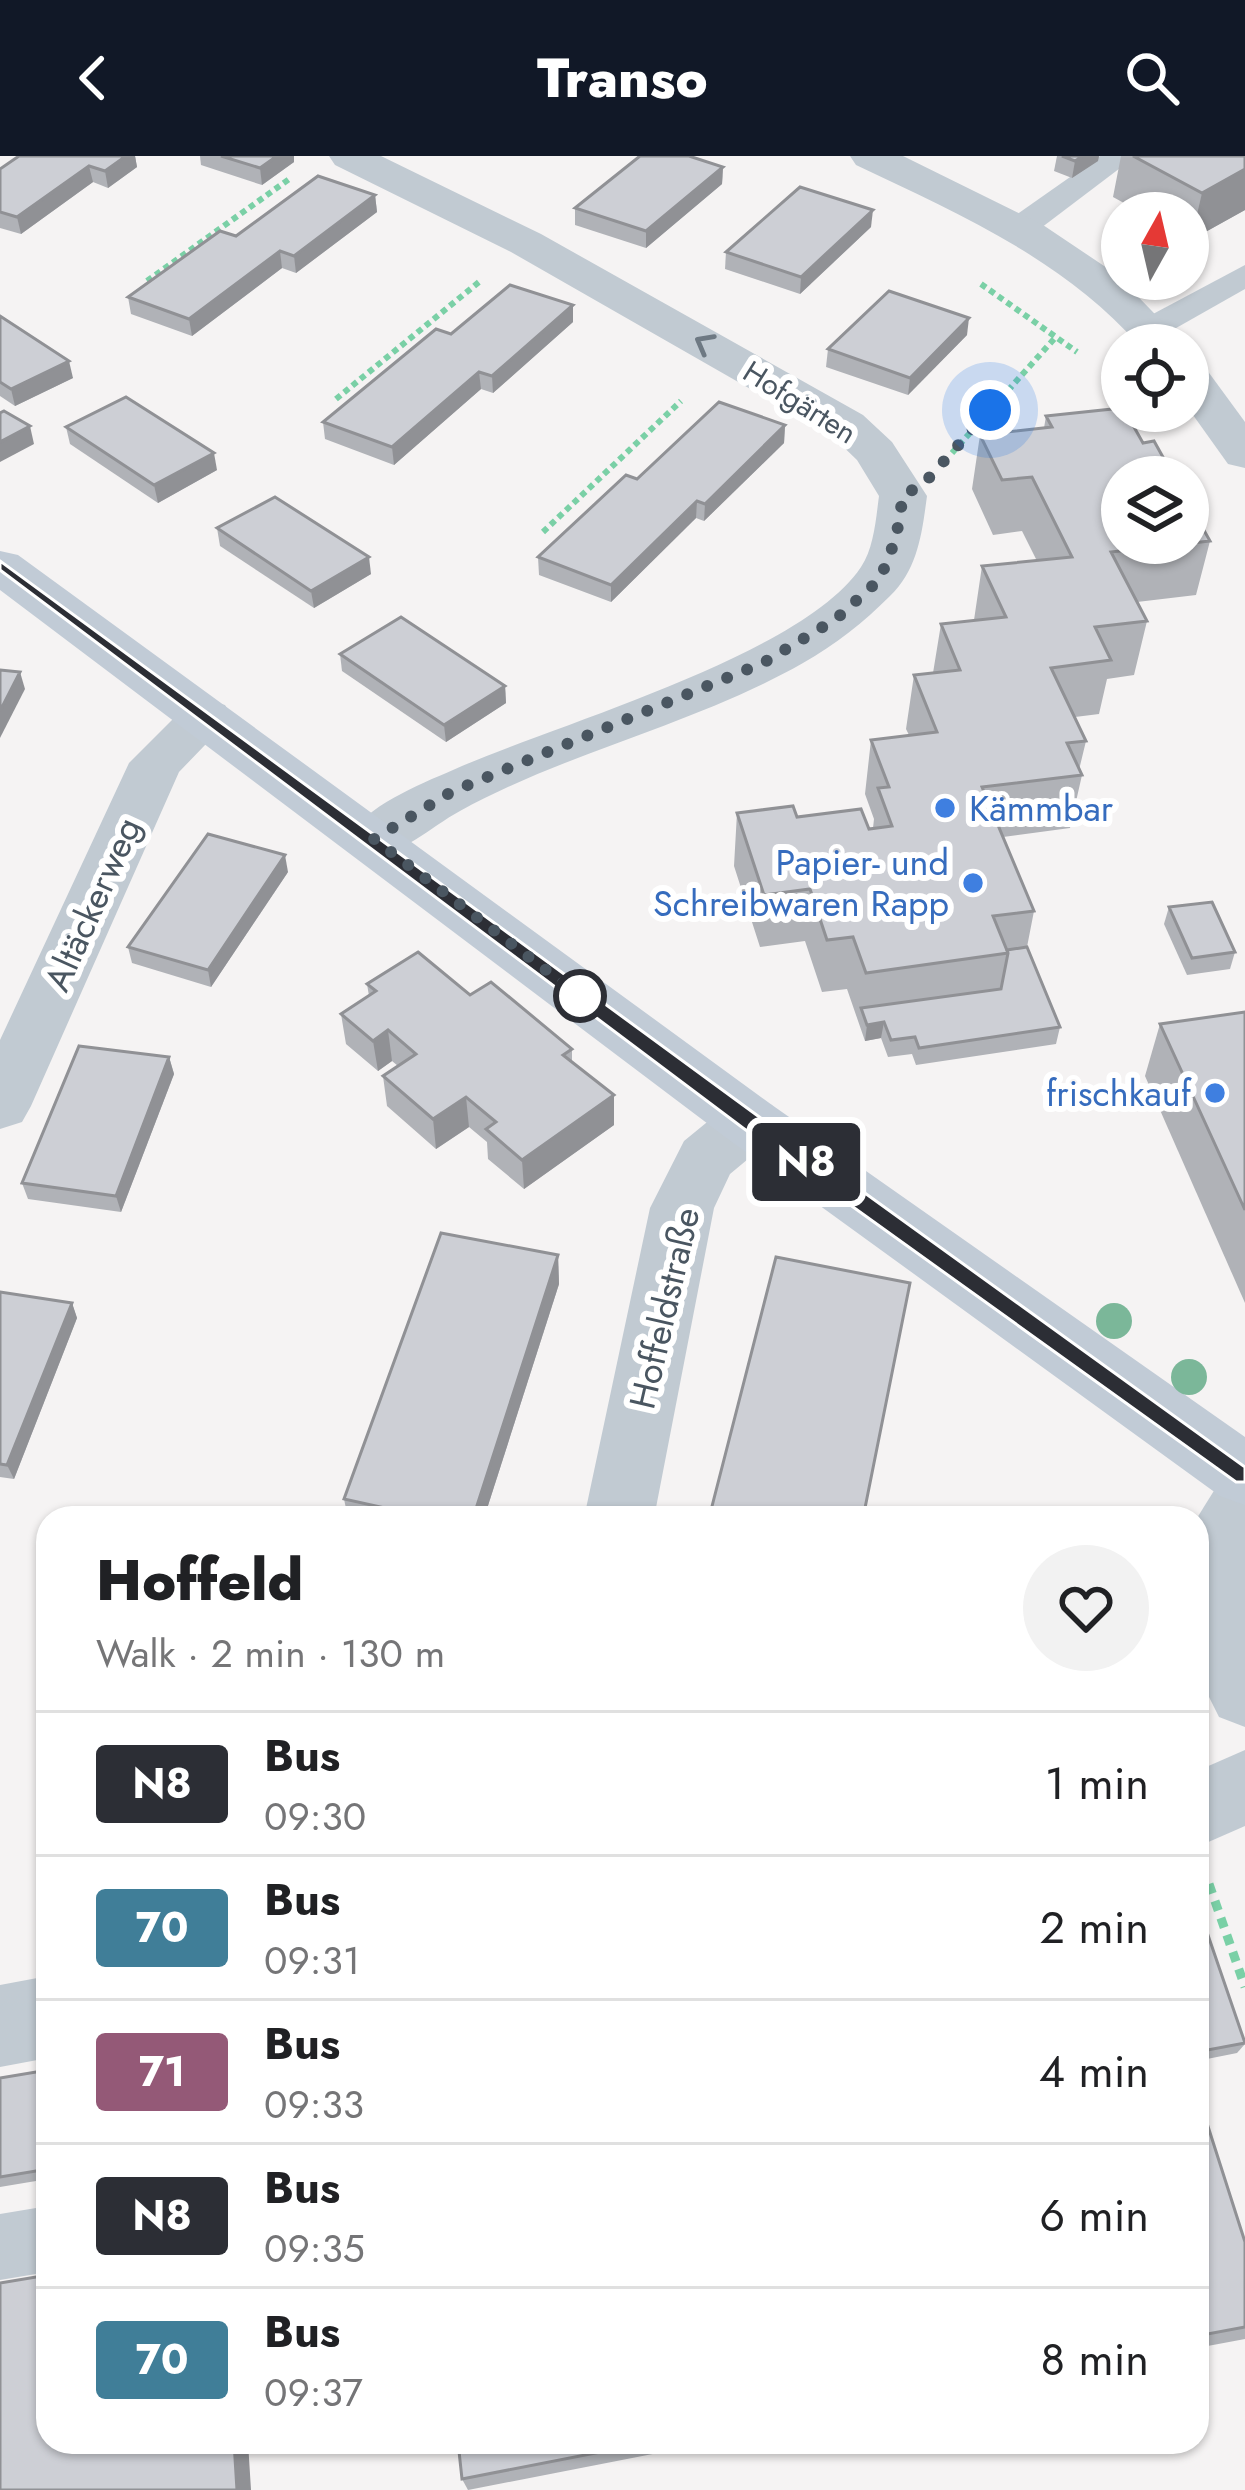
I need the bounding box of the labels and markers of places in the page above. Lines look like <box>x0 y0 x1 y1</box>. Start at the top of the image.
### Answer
place label: Kämmbar <box>969 782 1114 834</box>
marker: Kämmbar <box>932 795 958 821</box>
place label: Papier- und Schreibwaren Rapp <box>653 836 949 929</box>
marker: Papier- und Schreibwaren Rapp <box>960 870 986 896</box>
unlabelled marker <box>555 971 605 1021</box>
place label: frischkauf <box>1046 1067 1193 1119</box>
marker: frischkauf <box>1202 1080 1228 1106</box>

